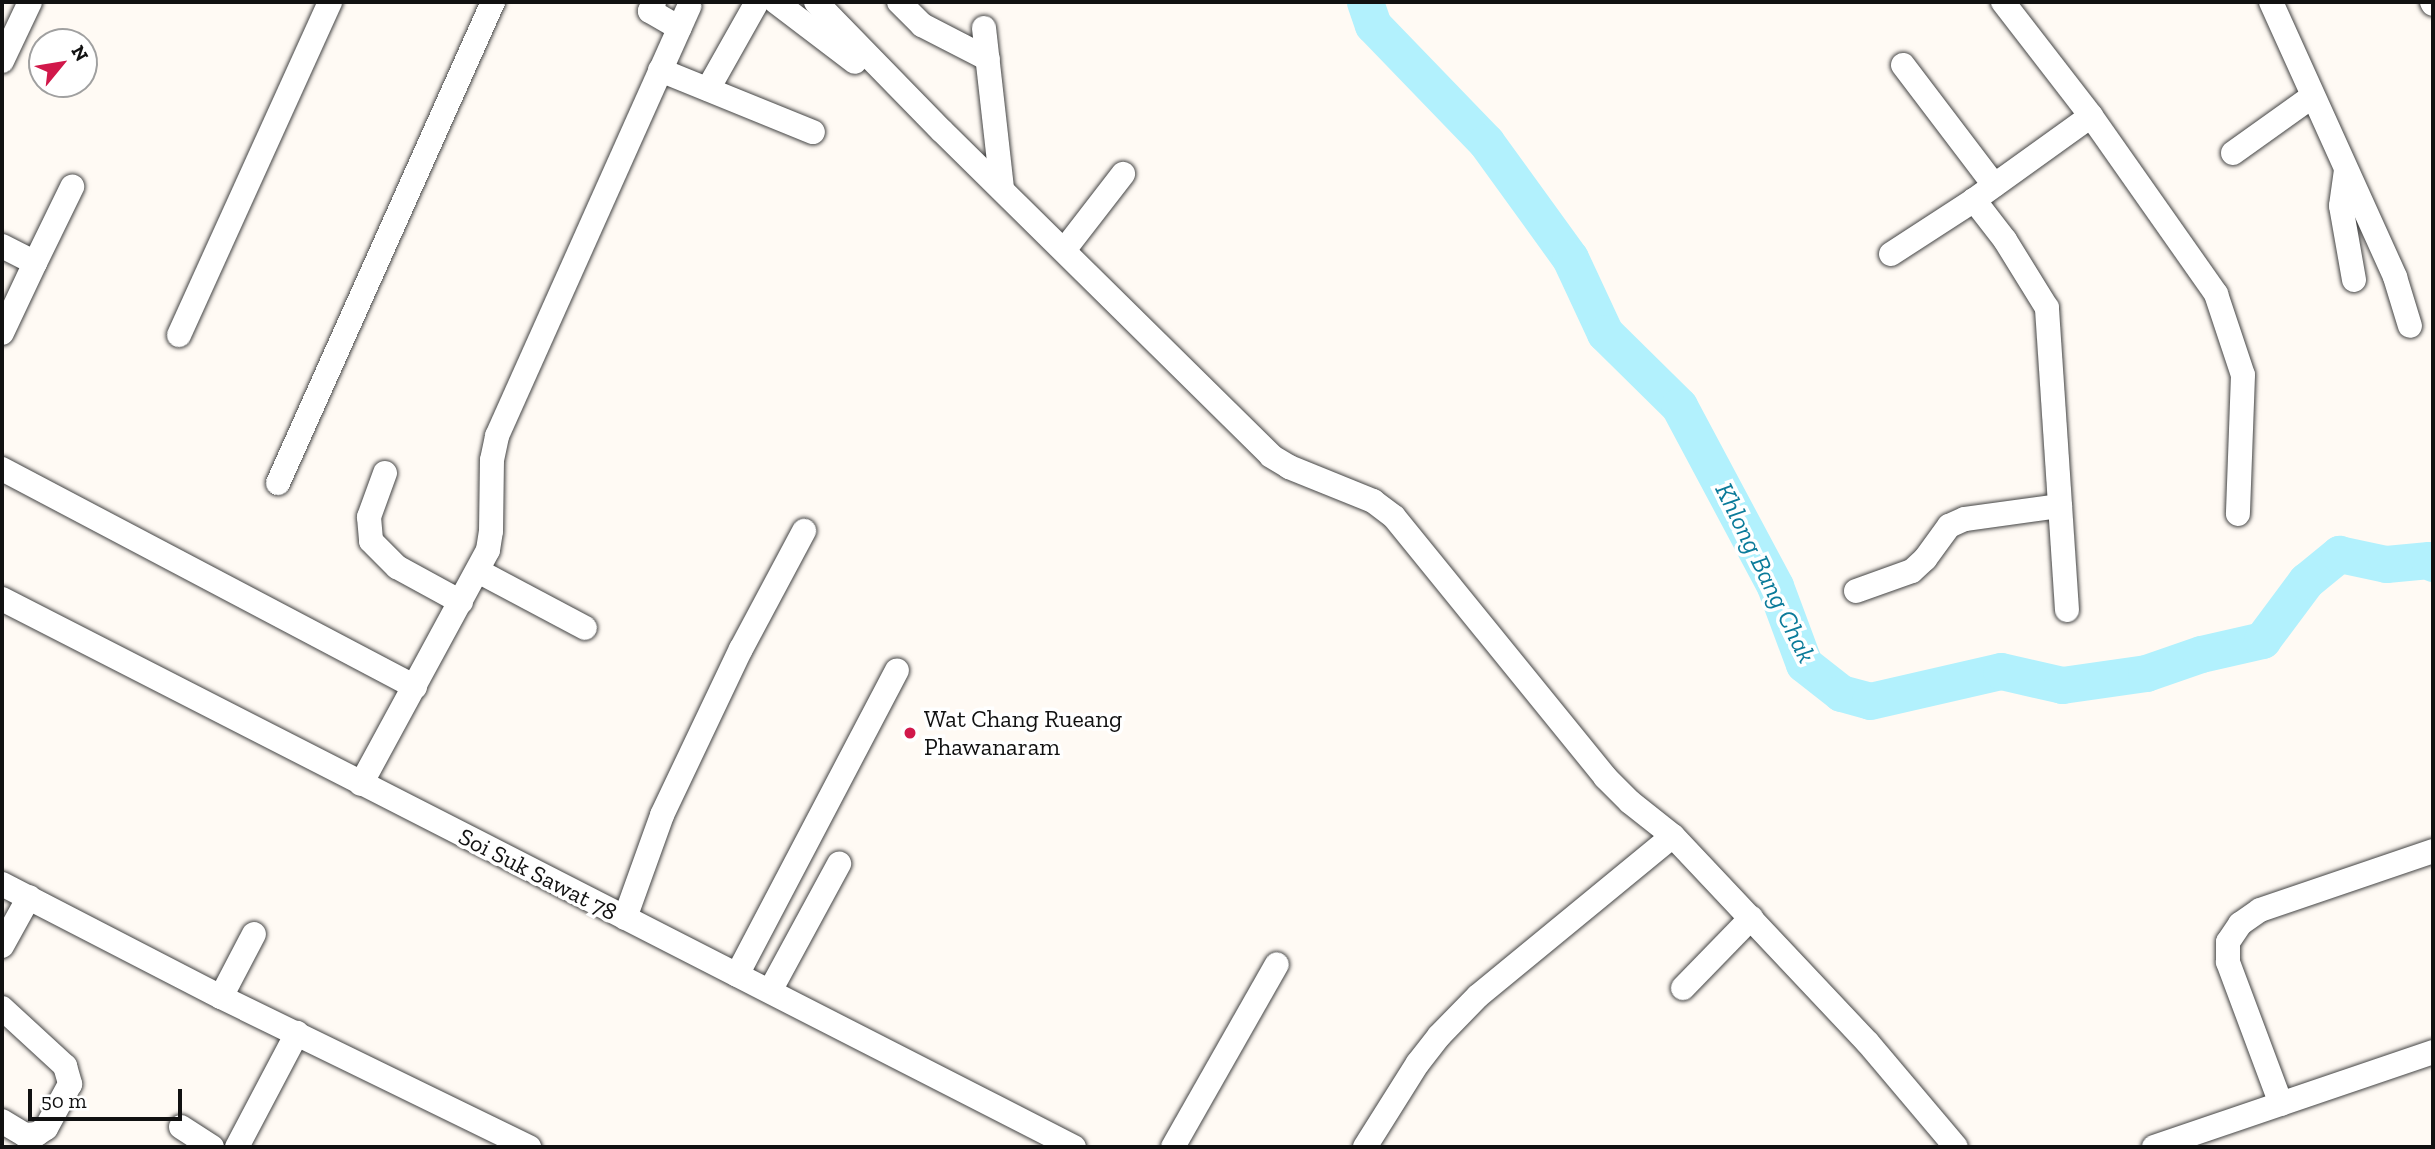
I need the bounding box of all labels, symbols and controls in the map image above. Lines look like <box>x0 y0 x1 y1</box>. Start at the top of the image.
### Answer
north arrow <box>28 28 98 98</box>
text: N <box>66 41 93 65</box>
water label: Khlong Bang Chak <box>1708 478 1822 668</box>
place label: Wat Chang Rueang Phawanaram <box>924 705 1122 761</box>
marker: Wat Chang Rueang Phawanaram <box>902 725 918 741</box>
street label: Soi Suk Sawat 78 <box>454 822 622 926</box>
scale bar <box>32 1076 186 1120</box>
text: 50 m <box>41 1088 87 1113</box>

